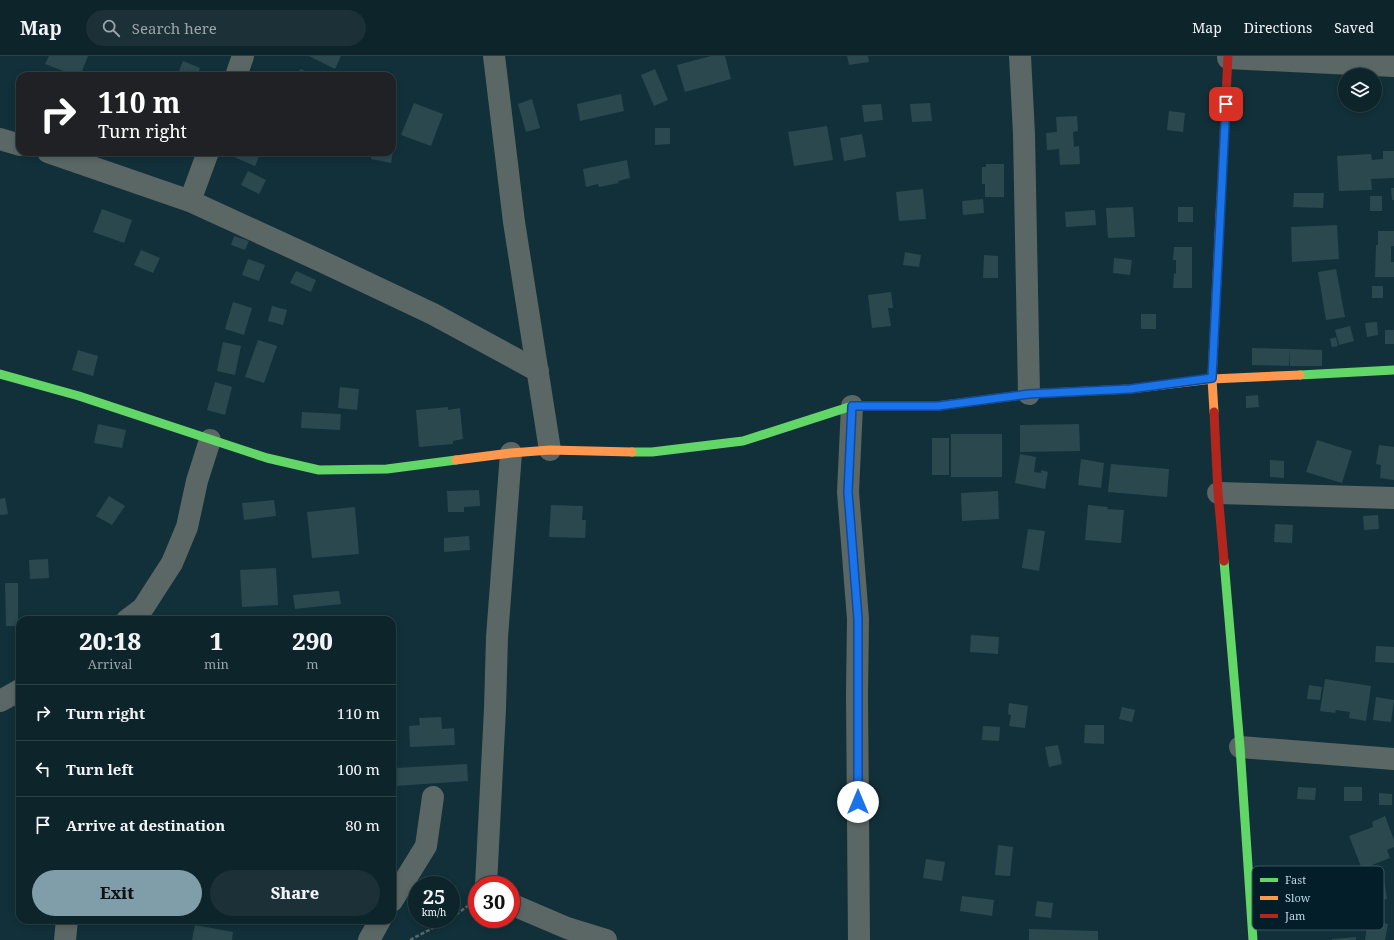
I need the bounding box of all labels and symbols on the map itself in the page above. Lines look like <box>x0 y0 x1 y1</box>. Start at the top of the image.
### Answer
pin <box>1209 87 1243 121</box>
position arrow <box>837 781 879 823</box>
legend <box>1252 866 1384 930</box>
text: Fast <box>1285 872 1306 887</box>
speed limit sign: 30 <box>468 876 520 928</box>
text: Slow <box>1285 890 1311 905</box>
text: Jam <box>1284 908 1306 923</box>

